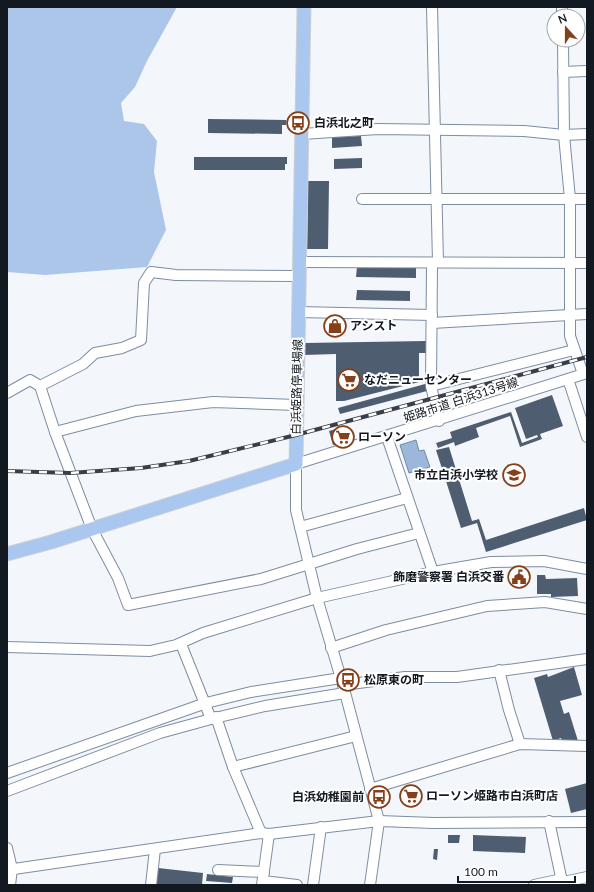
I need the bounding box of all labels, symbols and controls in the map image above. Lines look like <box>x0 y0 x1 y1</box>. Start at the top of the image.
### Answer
north arrow <box>546 8 586 48</box>
text: N <box>556 11 569 26</box>
bus stop icon: 白浜北之町 <box>285 110 311 136</box>
place label: 白浜北之町 <box>314 115 374 130</box>
shop icon: アシスト <box>322 313 348 339</box>
place label: アシスト <box>350 318 398 333</box>
street label: 白浜姫路停車場線 <box>288 339 305 435</box>
supermarket icon: なだニューセンター <box>336 367 362 393</box>
place label: なだニューセンター <box>364 372 472 387</box>
street label: 姫路市道 白浜313号線 <box>401 374 520 425</box>
supermarket icon: ローソン <box>330 424 356 450</box>
place label: ローソン <box>358 429 406 444</box>
school or university icon: 市立白浜小学校 <box>501 462 527 488</box>
place label: 市立白浜小学校 <box>414 467 498 482</box>
public building icon: 飾磨警察署 白浜交番 <box>506 564 532 590</box>
place label: 飾磨警察署 白浜交番 <box>393 569 505 584</box>
bus stop icon: 松原東の町 <box>335 667 361 693</box>
place label: 松原東の町 <box>364 672 424 687</box>
supermarket icon: ローソン姫路市白浜町店 <box>398 783 424 809</box>
bus stop icon: 白浜幼稚園前 <box>366 784 392 810</box>
place label: ローソン姫路市白浜町店 <box>426 788 558 803</box>
place label: 白浜幼稚園前 <box>292 789 364 804</box>
scale bar <box>458 858 575 884</box>
text: 100 m <box>464 864 498 879</box>

